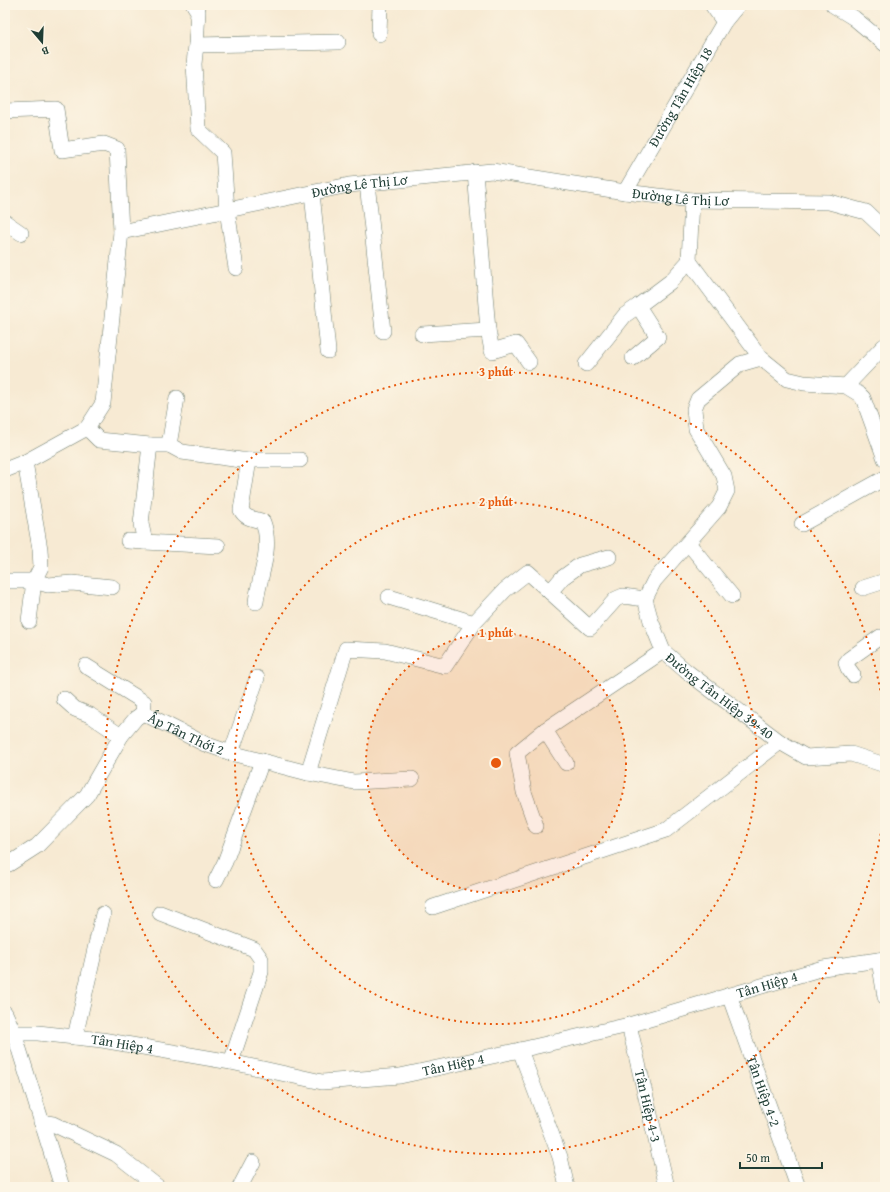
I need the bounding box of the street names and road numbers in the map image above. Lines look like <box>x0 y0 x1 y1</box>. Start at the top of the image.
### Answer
street label: Đường Tân Hiệp 18 <box>643 43 717 151</box>
street label: Đường Lê Thị Lơ <box>310 169 409 202</box>
street label: Đường Lê Thị Lơ <box>631 183 729 211</box>
street label: Đường Tân Hiệp 39+40 <box>661 648 778 744</box>
street label: Ấp Tân Thới 2 <box>145 706 227 760</box>
street label: Tân Hiệp 4 <box>734 966 800 1003</box>
street label: Tân Hiệp 4 <box>90 1029 155 1059</box>
street label: Tân Hiệp 4 <box>420 1048 486 1081</box>
street label: Tân Hiệp 4-2 <box>742 1053 785 1129</box>
street label: Tân Hiệp 4-3 <box>630 1067 666 1144</box>

